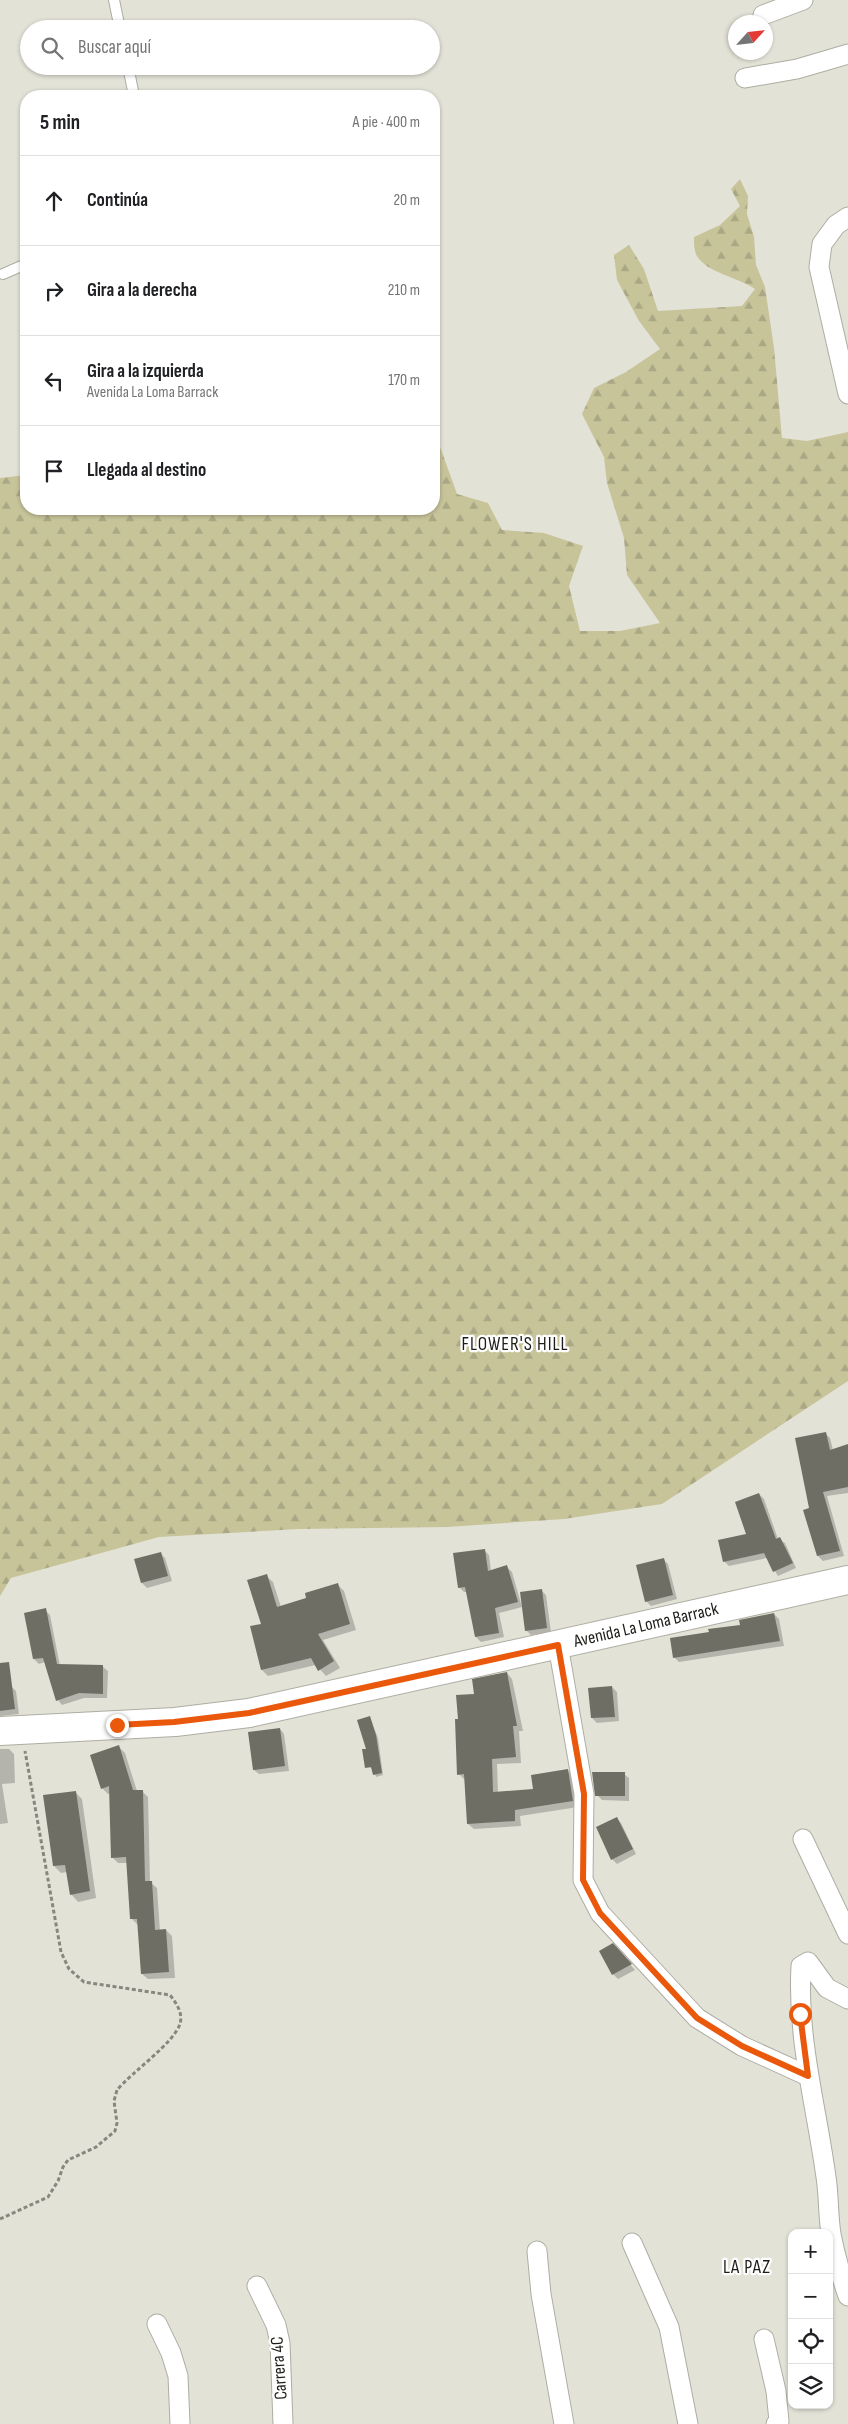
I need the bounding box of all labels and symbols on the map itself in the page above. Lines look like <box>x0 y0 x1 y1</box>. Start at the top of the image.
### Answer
north arrow <box>728 15 773 60</box>
district label: FLOWER'S HILL <box>461 1333 569 1356</box>
street label: Avenida La Loma Barrack <box>571 1598 720 1652</box>
route end <box>106 1714 129 1737</box>
route start <box>789 2003 812 2026</box>
district label: LA PAZ <box>723 2256 771 2279</box>
street label: Carrera 4C <box>266 2336 292 2400</box>

